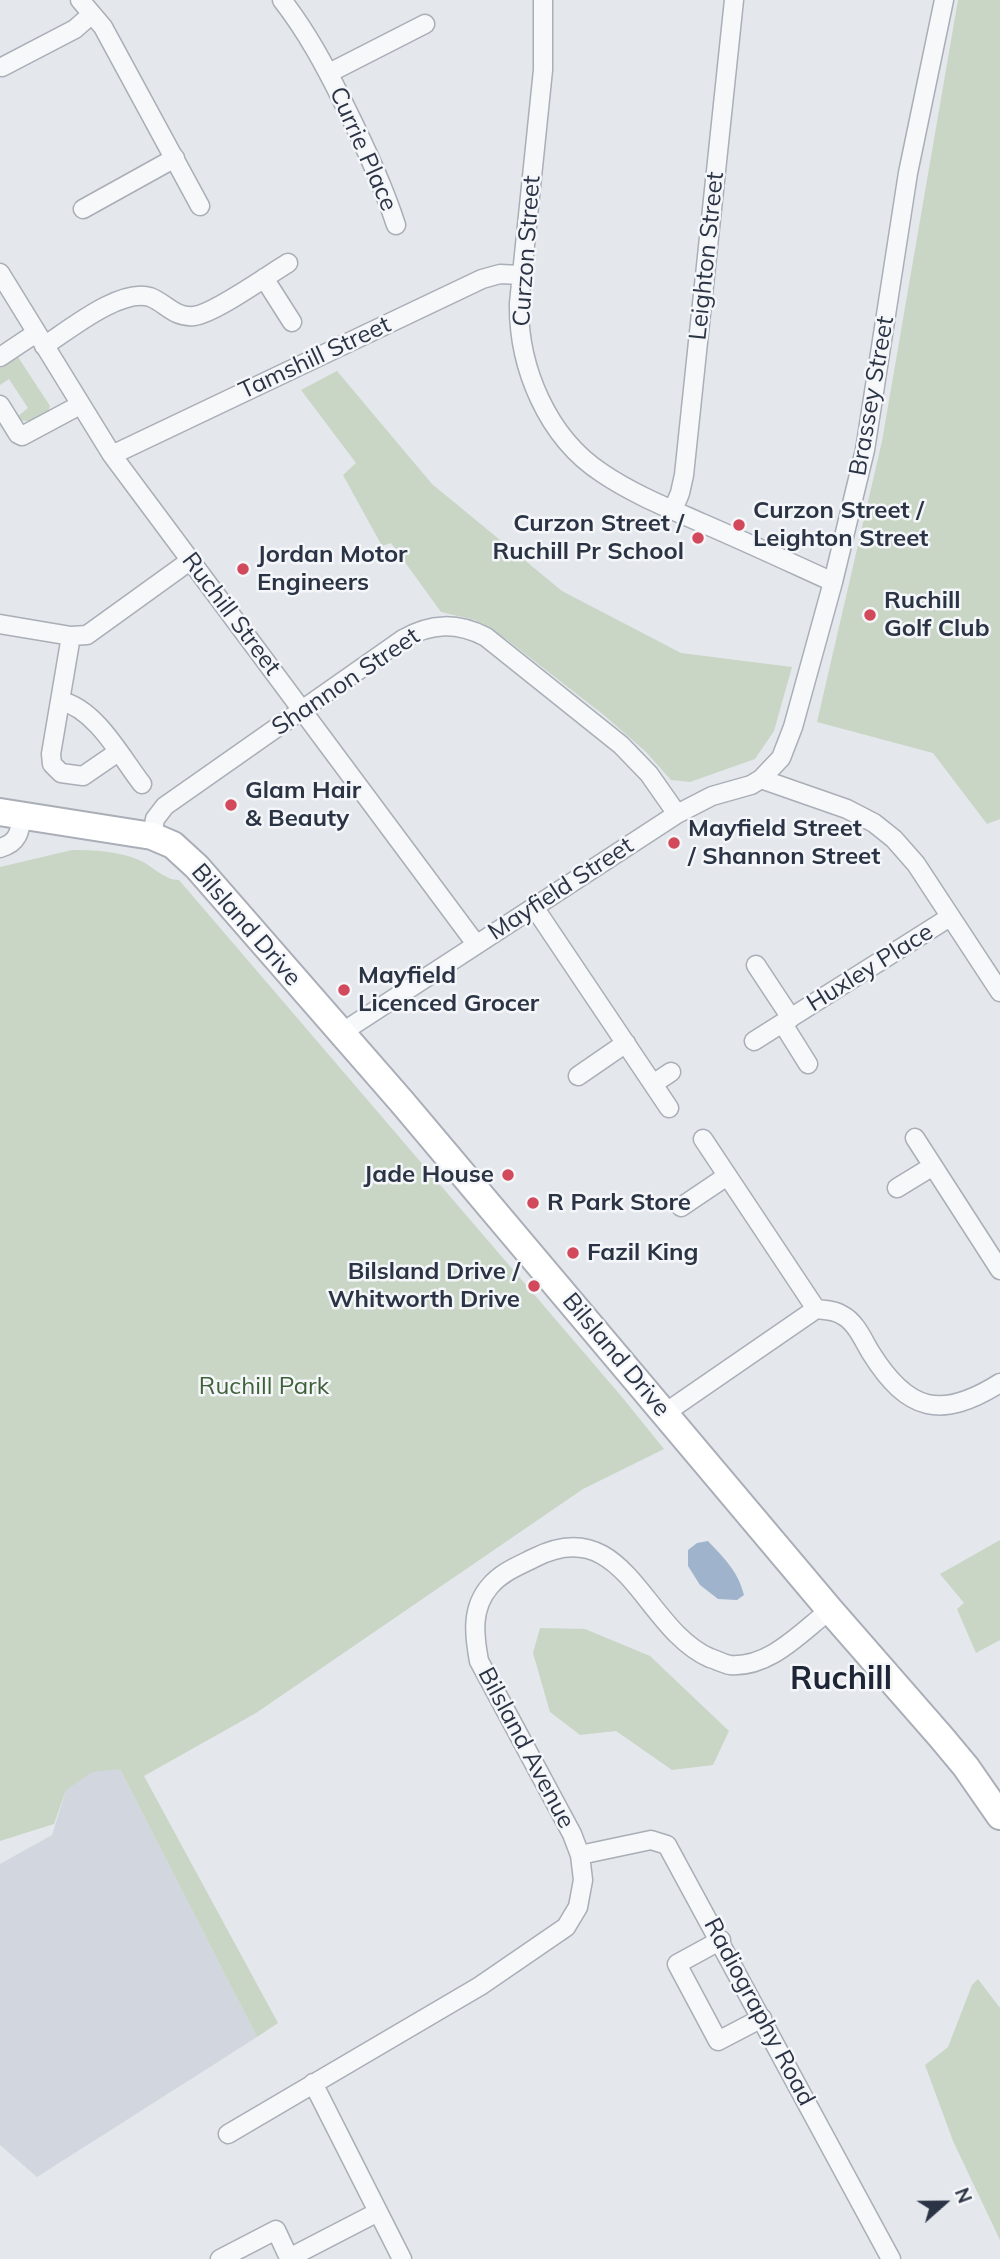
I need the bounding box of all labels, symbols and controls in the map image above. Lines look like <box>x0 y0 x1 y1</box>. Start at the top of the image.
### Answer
street label: Currie Place <box>323 82 403 216</box>
street label: Leighton Street <box>684 170 730 342</box>
street label: Curzon Street <box>507 174 547 328</box>
street label: Tamshill Street <box>235 310 395 406</box>
street label: Brassey Street <box>844 314 900 478</box>
place label: Curzon Street / Leighton Street <box>753 497 928 553</box>
place label: Curzon Street / Ruchill Pr School <box>492 510 684 566</box>
marker: Curzon Street / Leighton Street <box>731 517 747 533</box>
marker: Curzon Street / Ruchill Pr School <box>690 530 706 546</box>
place label: Jordan Motor Engineers <box>257 541 408 597</box>
street label: Ruchill Street <box>176 547 286 681</box>
marker: Jordan Motor Engineers <box>235 561 251 577</box>
place label: Ruchill Golf Club <box>884 587 990 643</box>
marker: Ruchill Golf Club <box>862 607 878 623</box>
street label: Shannon Street <box>267 622 425 742</box>
place label: Glam Hair & Beauty <box>245 777 361 833</box>
marker: Glam Hair & Beauty <box>223 797 239 813</box>
place label: Mayfield Street / Shannon Street <box>688 815 880 871</box>
street label: Mayfield Street <box>483 831 639 947</box>
marker: Mayfield Street / Shannon Street <box>666 835 682 851</box>
street label: Bilsland Drive <box>185 858 307 992</box>
street label: Huxley Place <box>802 918 938 1018</box>
place label: Mayfield Licenced Grocer <box>358 962 539 1018</box>
marker: Mayfield Licenced Grocer <box>336 982 352 998</box>
place label: Jade House <box>364 1161 494 1189</box>
marker: Jade House <box>500 1167 516 1183</box>
place label: R Park Store <box>547 1189 691 1217</box>
marker: R Park Store <box>525 1195 541 1211</box>
place label: Fazil King <box>587 1239 699 1267</box>
marker: Fazil King <box>565 1245 581 1261</box>
place label: Bilsland Drive / Whitworth Drive <box>328 1258 520 1314</box>
marker: Bilsland Drive / Whitworth Drive <box>526 1278 542 1294</box>
street label: Bilsland Drive <box>556 1287 676 1423</box>
park label: Ruchill Park <box>199 1373 329 1401</box>
district label: Ruchill <box>790 1660 892 1698</box>
street label: Bilsland Avenue <box>471 1663 581 1833</box>
street label: Radiography Road <box>697 1913 821 2111</box>
north arrow <box>909 2168 979 2238</box>
text: N <box>950 2184 977 2206</box>

